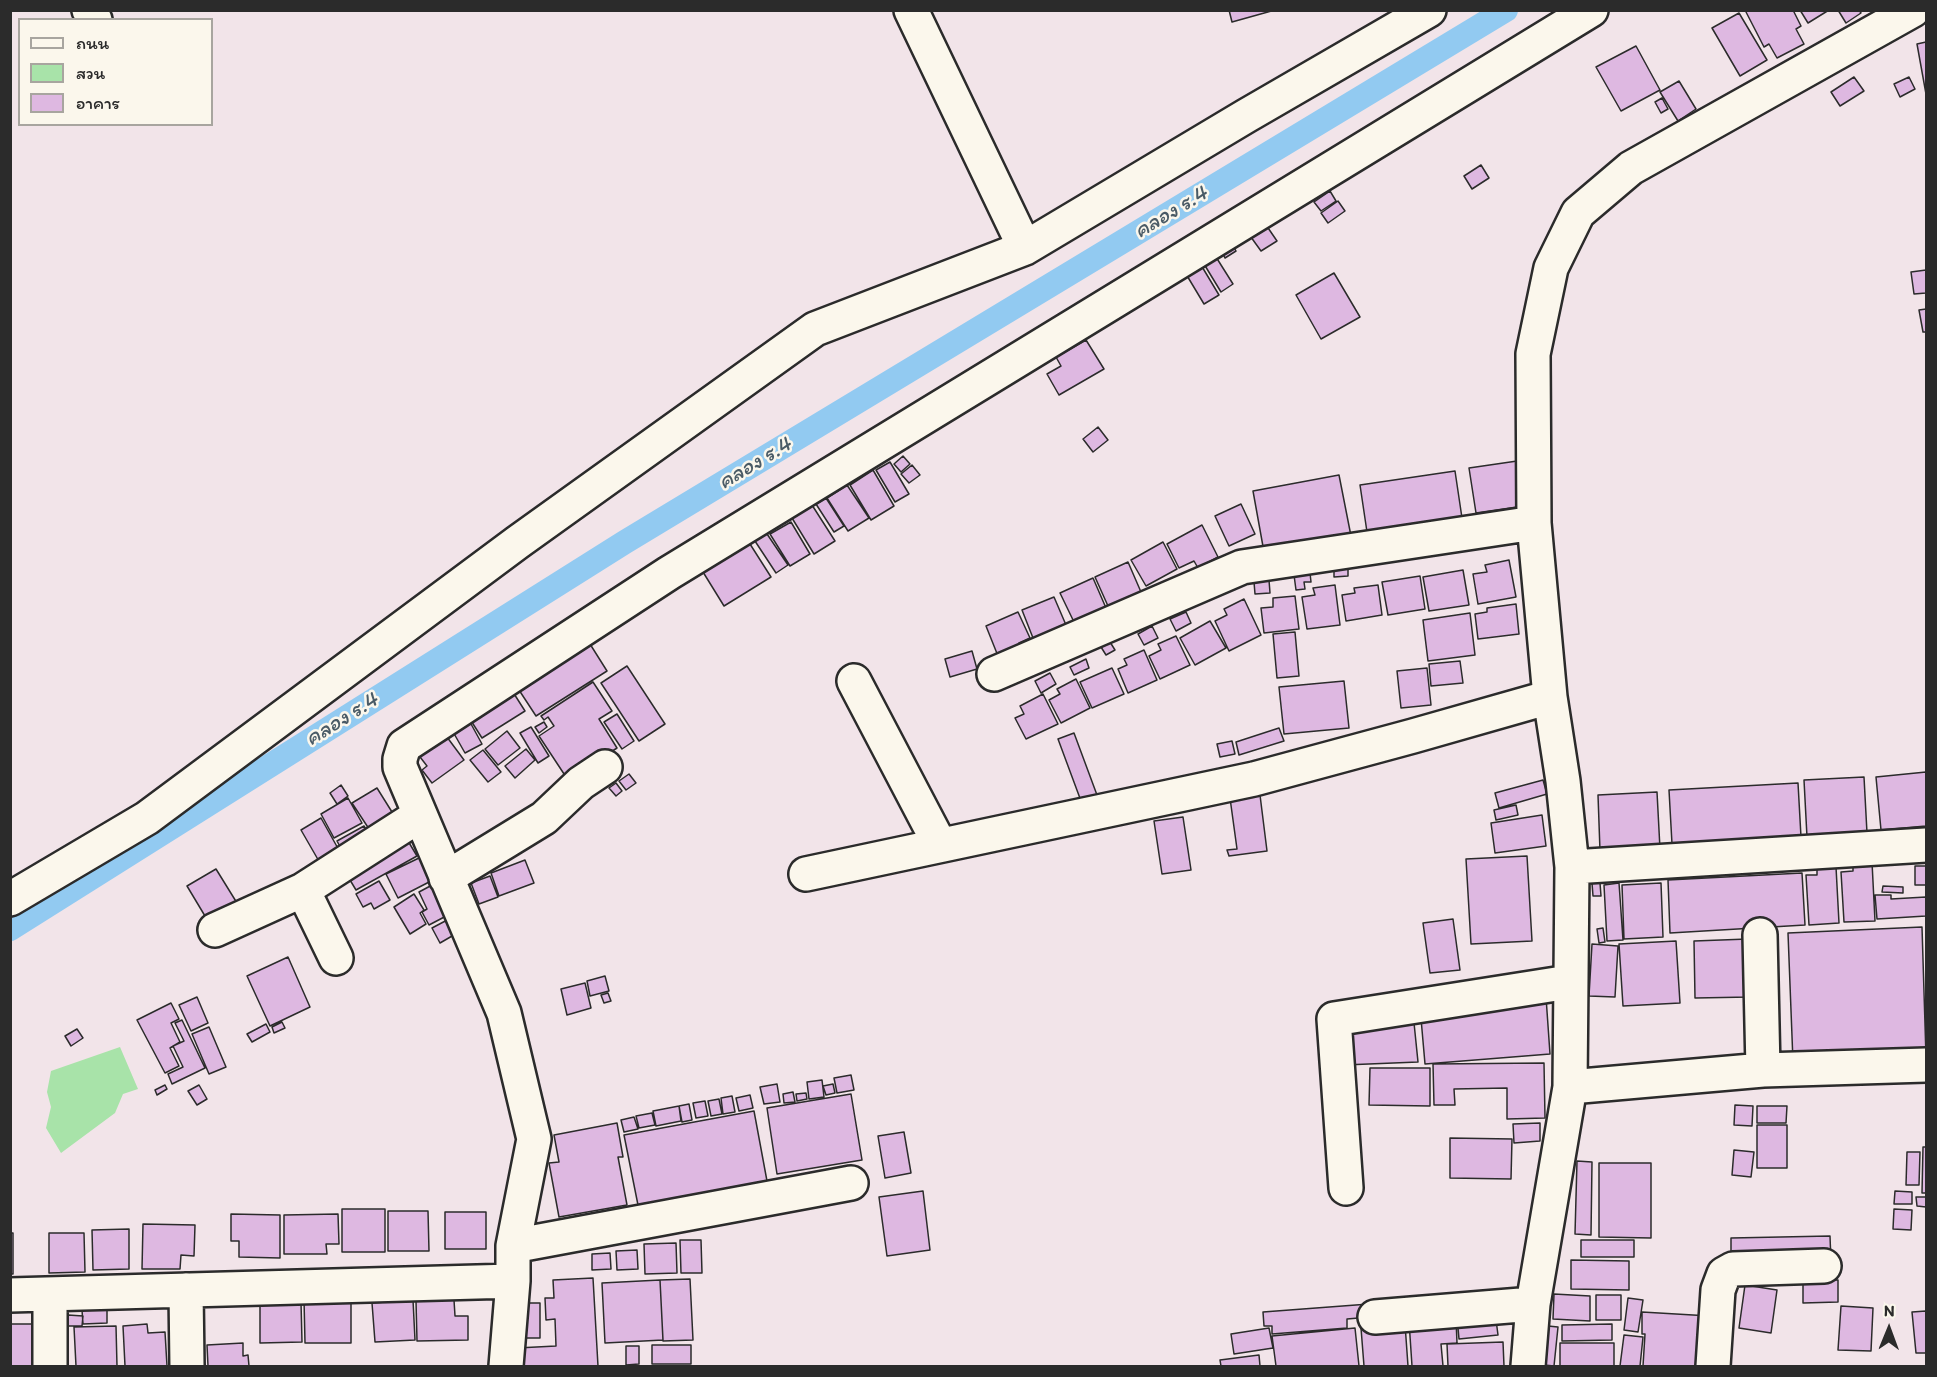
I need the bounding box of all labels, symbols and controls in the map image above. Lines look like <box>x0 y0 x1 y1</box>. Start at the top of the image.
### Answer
legend <box>18 18 213 126</box>
text: ถนน <box>76 32 109 54</box>
text: สวน <box>76 62 105 84</box>
text: อาคาร <box>76 92 120 114</box>
water label: คลอง ร.4 <box>1130 181 1212 245</box>
water label: คลอง ร.4 <box>714 432 796 496</box>
water label: คลอง ร.4 <box>301 687 383 753</box>
north arrow <box>1859 1299 1919 1359</box>
text: N <box>1884 1301 1895 1320</box>

